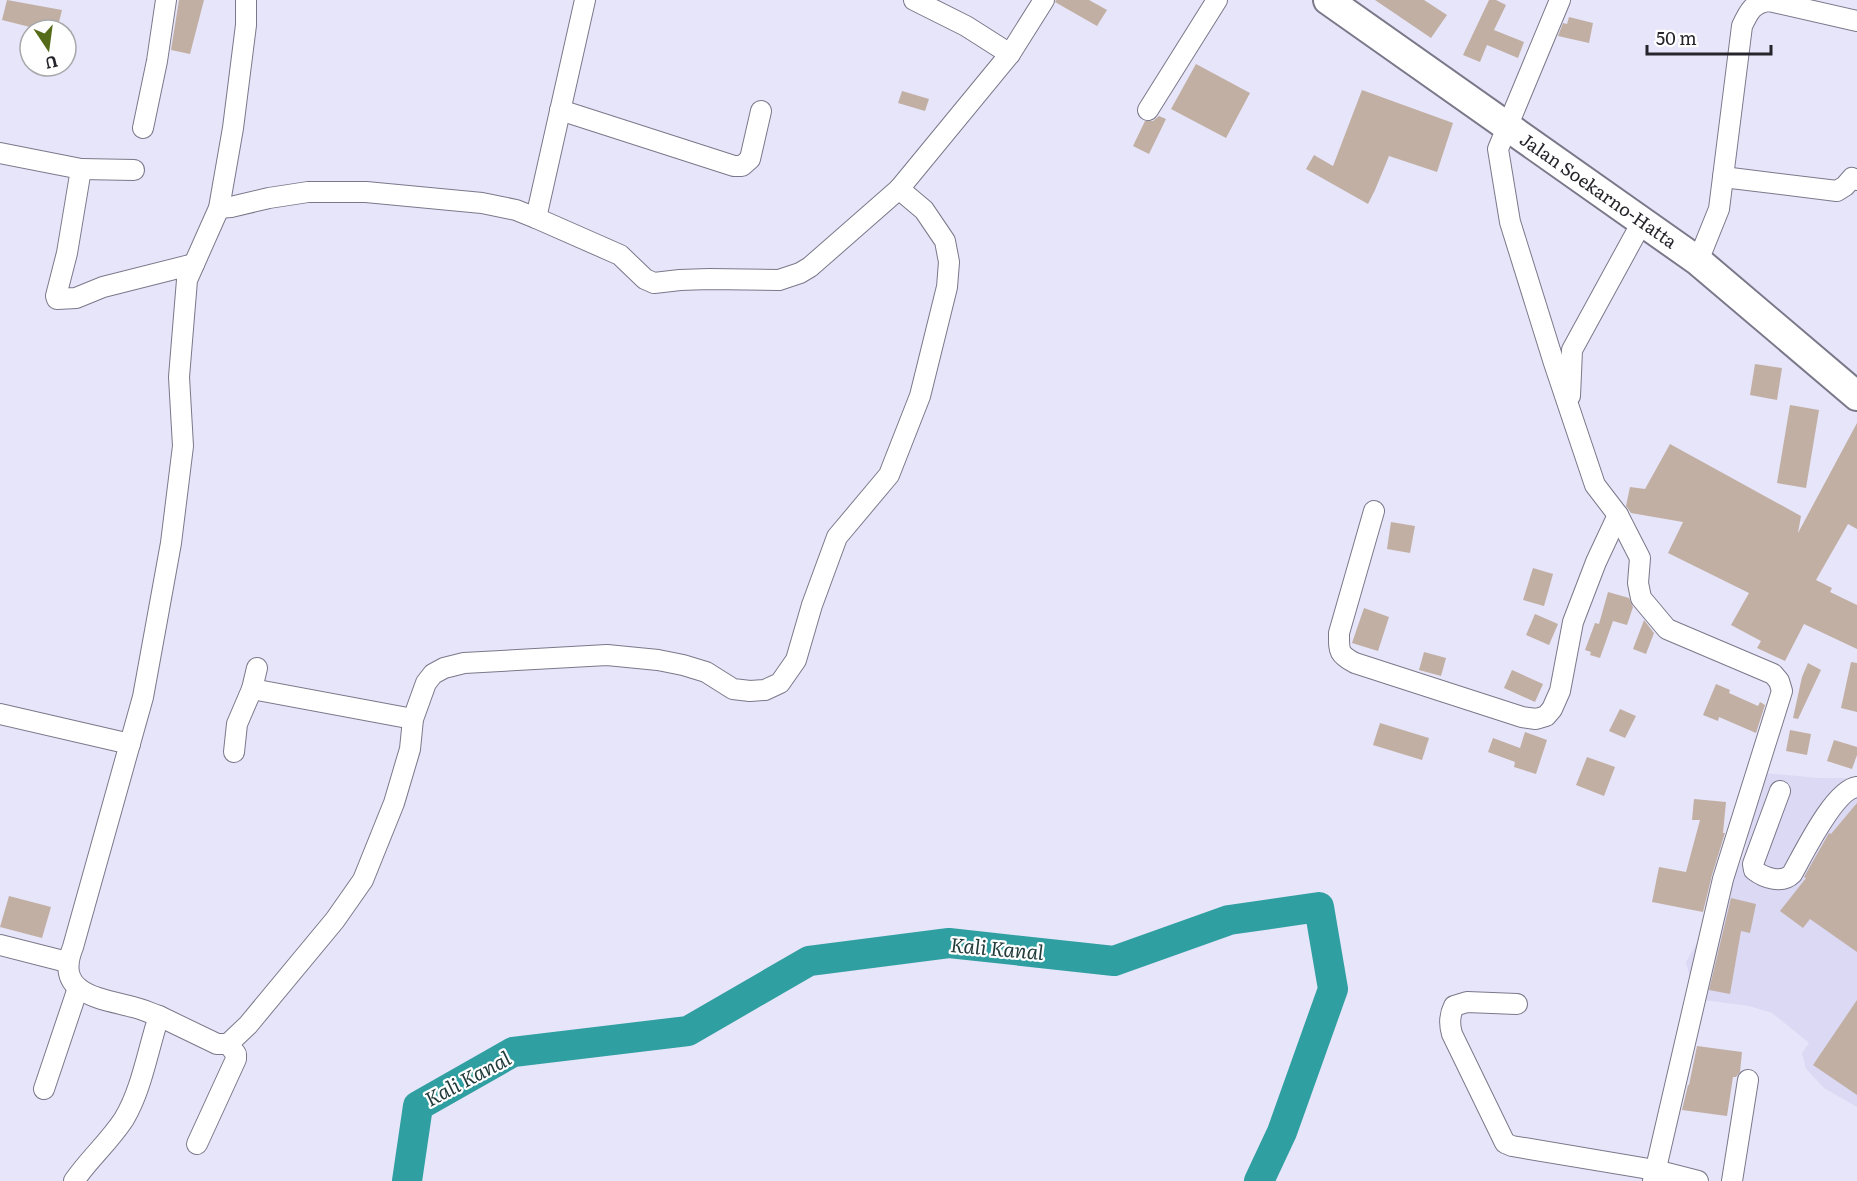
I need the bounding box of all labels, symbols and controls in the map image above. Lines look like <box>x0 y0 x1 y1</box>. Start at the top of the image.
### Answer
north arrow <box>18 18 78 78</box>
scale bar <box>1647 18 1772 56</box>
text: 50 m <box>1656 24 1697 51</box>
text: U <box>42 50 60 77</box>
street label: Jalan Soekarno-Hatta <box>1515 125 1683 254</box>
water label: Kali Kanal <box>949 928 1045 966</box>
water label: Kali Kanal <box>419 1042 516 1112</box>

